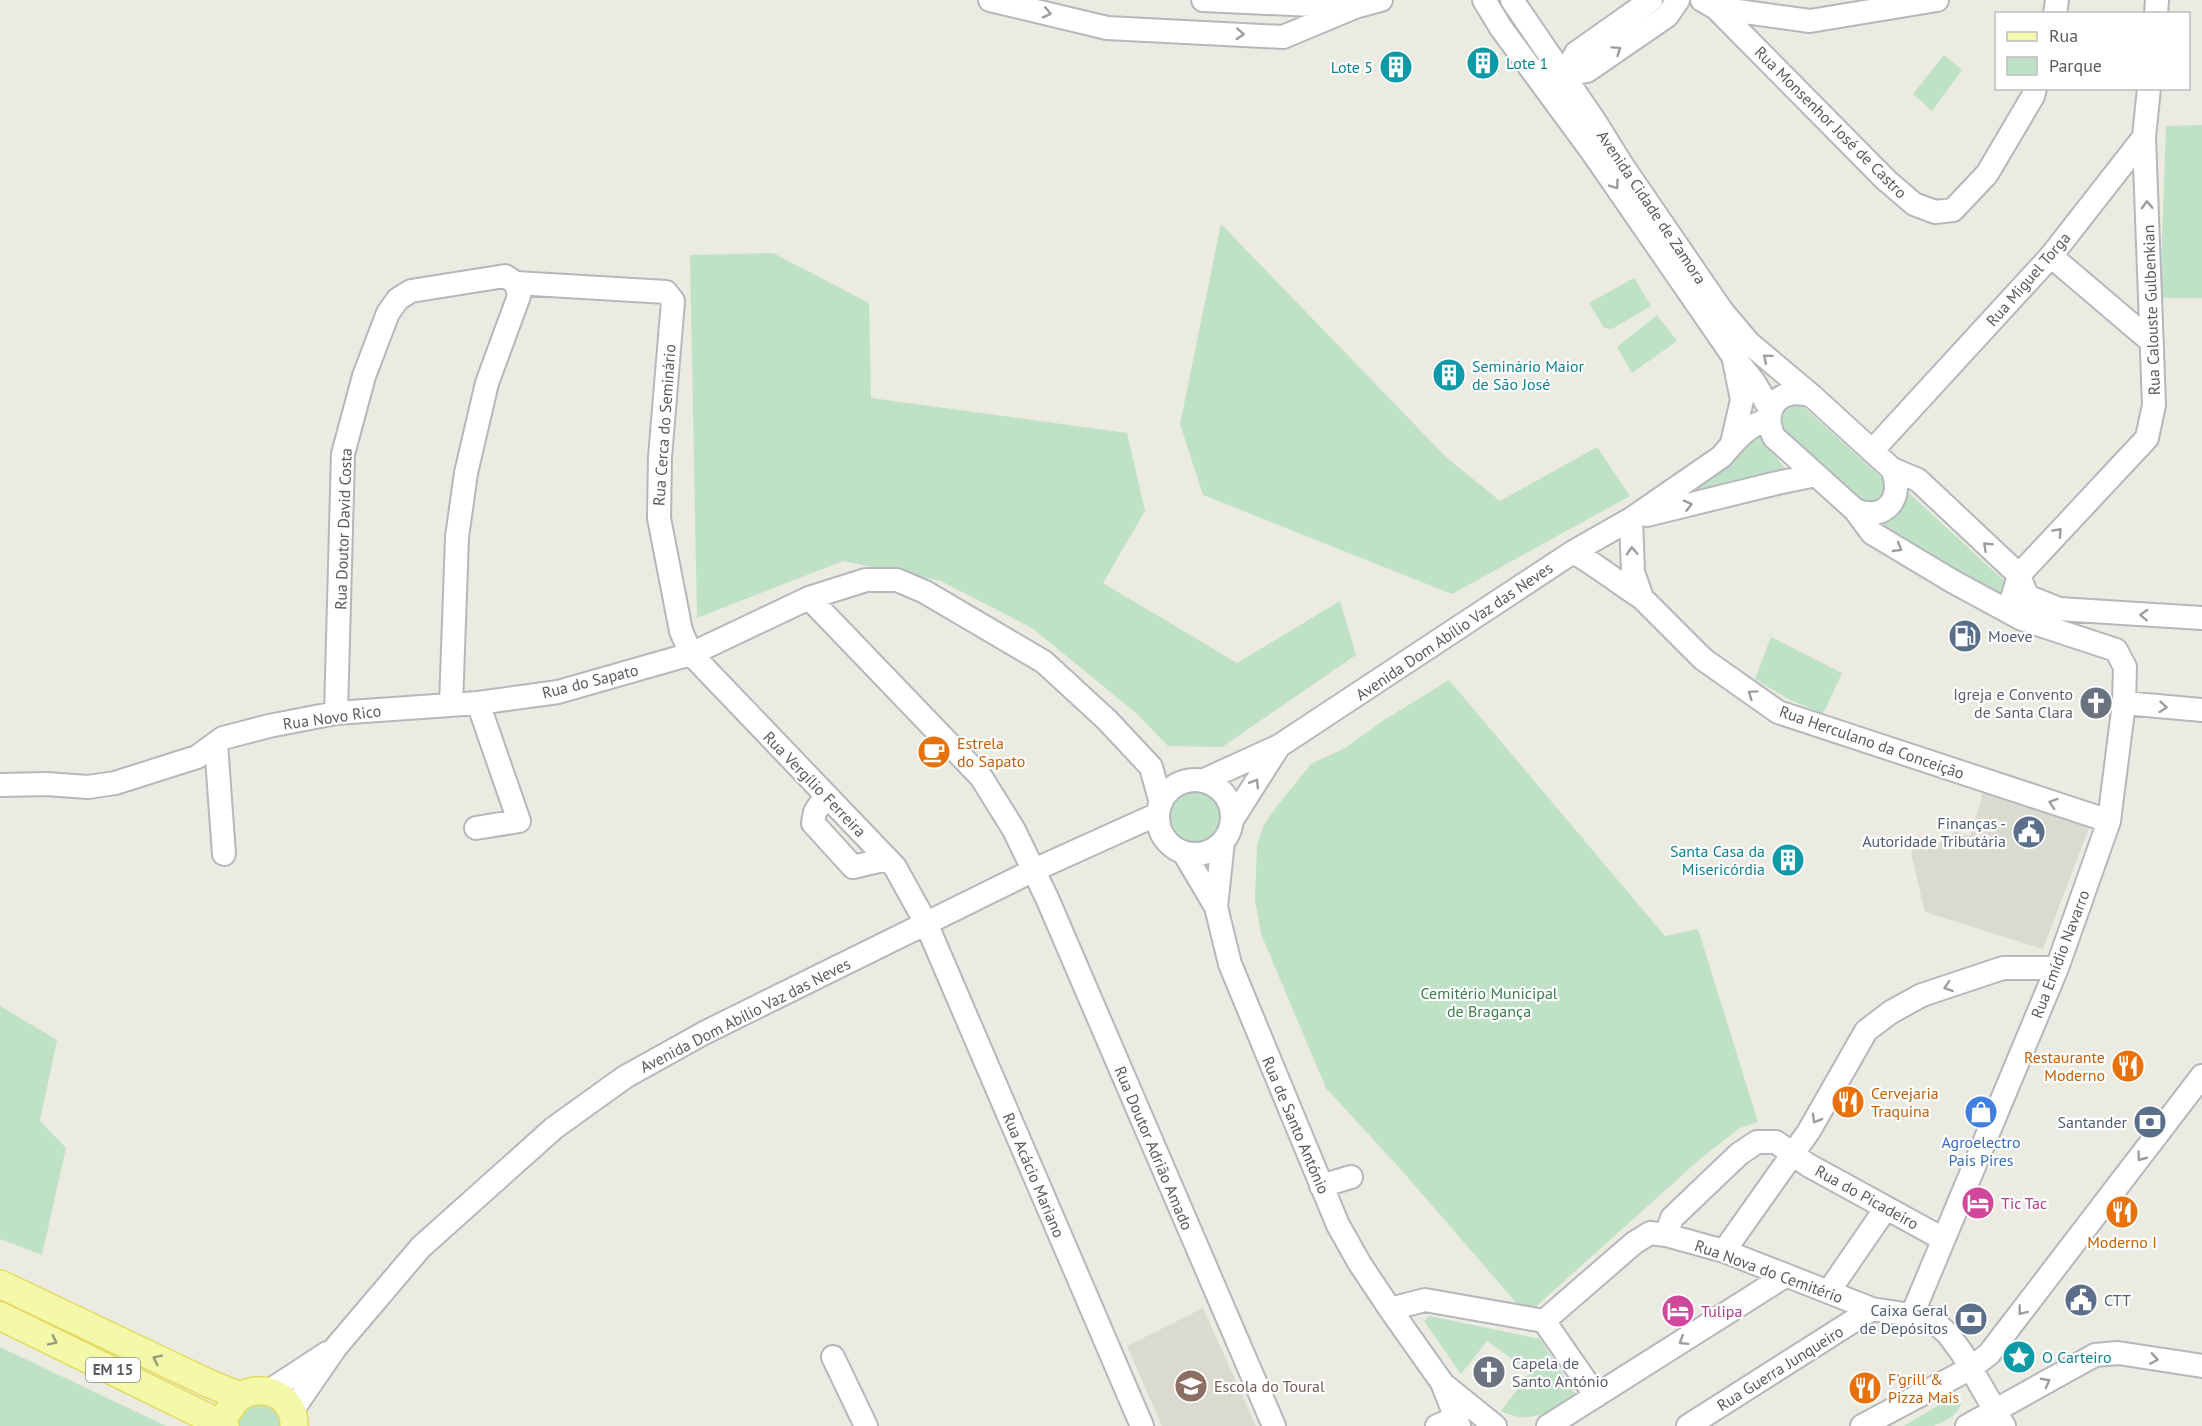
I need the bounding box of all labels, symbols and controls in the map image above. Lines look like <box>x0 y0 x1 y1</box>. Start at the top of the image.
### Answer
one-way arrow <box>1041 6 1051 19</box>
legend <box>1995 12 2190 90</box>
text: Rua <box>2049 24 2078 47</box>
one-way arrow <box>1235 28 1244 41</box>
street label: Rua Monsenhor José de Castro <box>1751 42 1911 202</box>
building icon: Lote 1 <box>1465 45 1501 81</box>
one-way arrow <box>1610 47 1621 58</box>
building icon: Lote 5 <box>1378 49 1414 85</box>
place label: Lote 1 <box>1506 53 1548 73</box>
text: Parque <box>2049 54 2102 77</box>
place label: Lote 5 <box>1331 57 1373 77</box>
street label: Avenida Cidade de Zamora <box>1593 126 1711 288</box>
one-way arrow <box>1608 178 1619 189</box>
one-way arrow <box>2140 200 2153 209</box>
street label: Rua Calouste Gulbenkian <box>2138 224 2164 396</box>
street label: Rua Miguel Torga <box>1982 228 2074 330</box>
street label: Rua Cerca do Seminário <box>648 343 680 507</box>
one-way arrow <box>1763 355 1774 366</box>
place label: Seminário Maior de São José <box>1472 356 1585 394</box>
building icon: Seminário Maior de São José <box>1431 357 1467 393</box>
street label: Rua Doutor David Costa <box>330 448 356 610</box>
one-way arrow <box>1682 499 1692 512</box>
one-way arrow <box>2051 528 2062 539</box>
one-way arrow <box>1892 541 1902 553</box>
one-way arrow <box>1984 542 1995 553</box>
one-way arrow <box>1626 547 1638 556</box>
street label: Avenida Dom Abílio Vaz das Neves <box>1352 557 1557 705</box>
one-way arrow <box>2139 608 2148 621</box>
fuel station icon: Moeve <box>1947 618 1983 654</box>
place label: Moeve <box>1988 626 2033 646</box>
street label: Rua do Sapato <box>540 659 640 703</box>
place label: Igreja e Convento de Santa Clara <box>1953 684 2073 722</box>
church icon: Igreja e Convento de Santa Clara <box>2078 685 2114 721</box>
one-way arrow <box>1748 690 1759 701</box>
street label: Rua Novo Rico <box>282 700 382 734</box>
one-way arrow <box>2158 700 2168 713</box>
street label: Rua Herculano da Conceição <box>1777 701 1967 783</box>
street label: Rua Vergílio Ferreira <box>759 727 871 841</box>
place label: Estrela do Sapato <box>957 733 1025 771</box>
cafe icon: Estrela do Sapato <box>916 734 952 770</box>
one-way arrow <box>1248 779 1260 789</box>
one-way arrow <box>2048 797 2059 810</box>
place label: Finanças - Autoridade Tributária <box>1862 813 2006 851</box>
public building icon: Finanças - Autoridade Tributária <box>2011 814 2047 850</box>
place label: Santa Casa da Misericórdia <box>1670 841 1765 879</box>
building icon: Santa Casa da Misericórdia <box>1770 842 1806 878</box>
street label: Rua Emídio Navarro <box>2026 887 2094 1021</box>
street label: Avenida Dom Abílio Vaz das Neves <box>636 953 854 1077</box>
one-way arrow <box>1943 979 1954 992</box>
park label: Cemitério Municipal de Bragança <box>1420 983 1558 1021</box>
place label: Restaurante Moderno <box>2024 1047 2105 1085</box>
restaurant icon: Restaurante Moderno <box>2110 1048 2146 1084</box>
street label: Rua de Santo António <box>1258 1053 1334 1197</box>
street label: Rua Doutor Adrião Amado <box>1110 1063 1198 1233</box>
place label: Cervejaria Traquina <box>1871 1083 1939 1121</box>
restaurant icon: Cervejaria Traquina <box>1830 1084 1866 1120</box>
shop icon: Agroelectro Pais Pires <box>1963 1094 1999 1130</box>
bank icon: Santander <box>2132 1104 2168 1140</box>
street label: Rua Acácio Mariano <box>999 1109 1069 1241</box>
place label: Santander <box>2058 1112 2128 1132</box>
one-way arrow <box>1812 1113 1823 1123</box>
place label: Agroelectro Pais Pires <box>1941 1132 2021 1170</box>
one-way arrow <box>2138 1150 2149 1161</box>
street label: Rua do Picadeiro <box>1812 1160 1922 1234</box>
hotel icon: Tic Tac <box>1960 1185 1996 1221</box>
place label: Tic Tac <box>2001 1193 2047 1213</box>
restaurant icon: Moderno I <box>2104 1194 2140 1230</box>
place label: Moderno I <box>2087 1232 2157 1252</box>
street label: Rua Nova do Cemitério <box>1692 1235 1846 1307</box>
public building icon: CTT <box>2063 1282 2099 1318</box>
place label: CTT <box>2104 1290 2131 1310</box>
hotel icon: Tulipa <box>1660 1293 1696 1329</box>
place label: Caixa Geral de Depósitos <box>1860 1300 1948 1338</box>
place label: Tulipa <box>1701 1301 1742 1321</box>
bank icon: Caixa Geral de Depósitos <box>1953 1301 1989 1337</box>
one-way arrow <box>2018 1304 2029 1315</box>
street label: Rua Guerra Junqueiro <box>1713 1321 1847 1415</box>
one-way arrow <box>1678 1333 1689 1344</box>
one-way arrow <box>46 1334 57 1346</box>
place icon: O Carteiro <box>2001 1339 2037 1375</box>
place label: O Carteiro <box>2042 1347 2112 1367</box>
one-way arrow <box>2149 1352 2159 1365</box>
place label: Capela de Santo António <box>1512 1353 1608 1391</box>
church icon: Capela de Santo António <box>1471 1354 1507 1390</box>
one-way arrow <box>153 1355 164 1367</box>
road number: EM 15 <box>86 1358 140 1382</box>
school or university icon: Escola do Toural <box>1173 1368 1209 1404</box>
place label: F'grill & Pizza Mais <box>1888 1369 1960 1407</box>
restaurant icon: F'grill & Pizza Mais <box>1847 1370 1883 1406</box>
place label: Escola do Toural <box>1214 1376 1325 1396</box>
one-way arrow <box>2040 1378 2050 1389</box>

